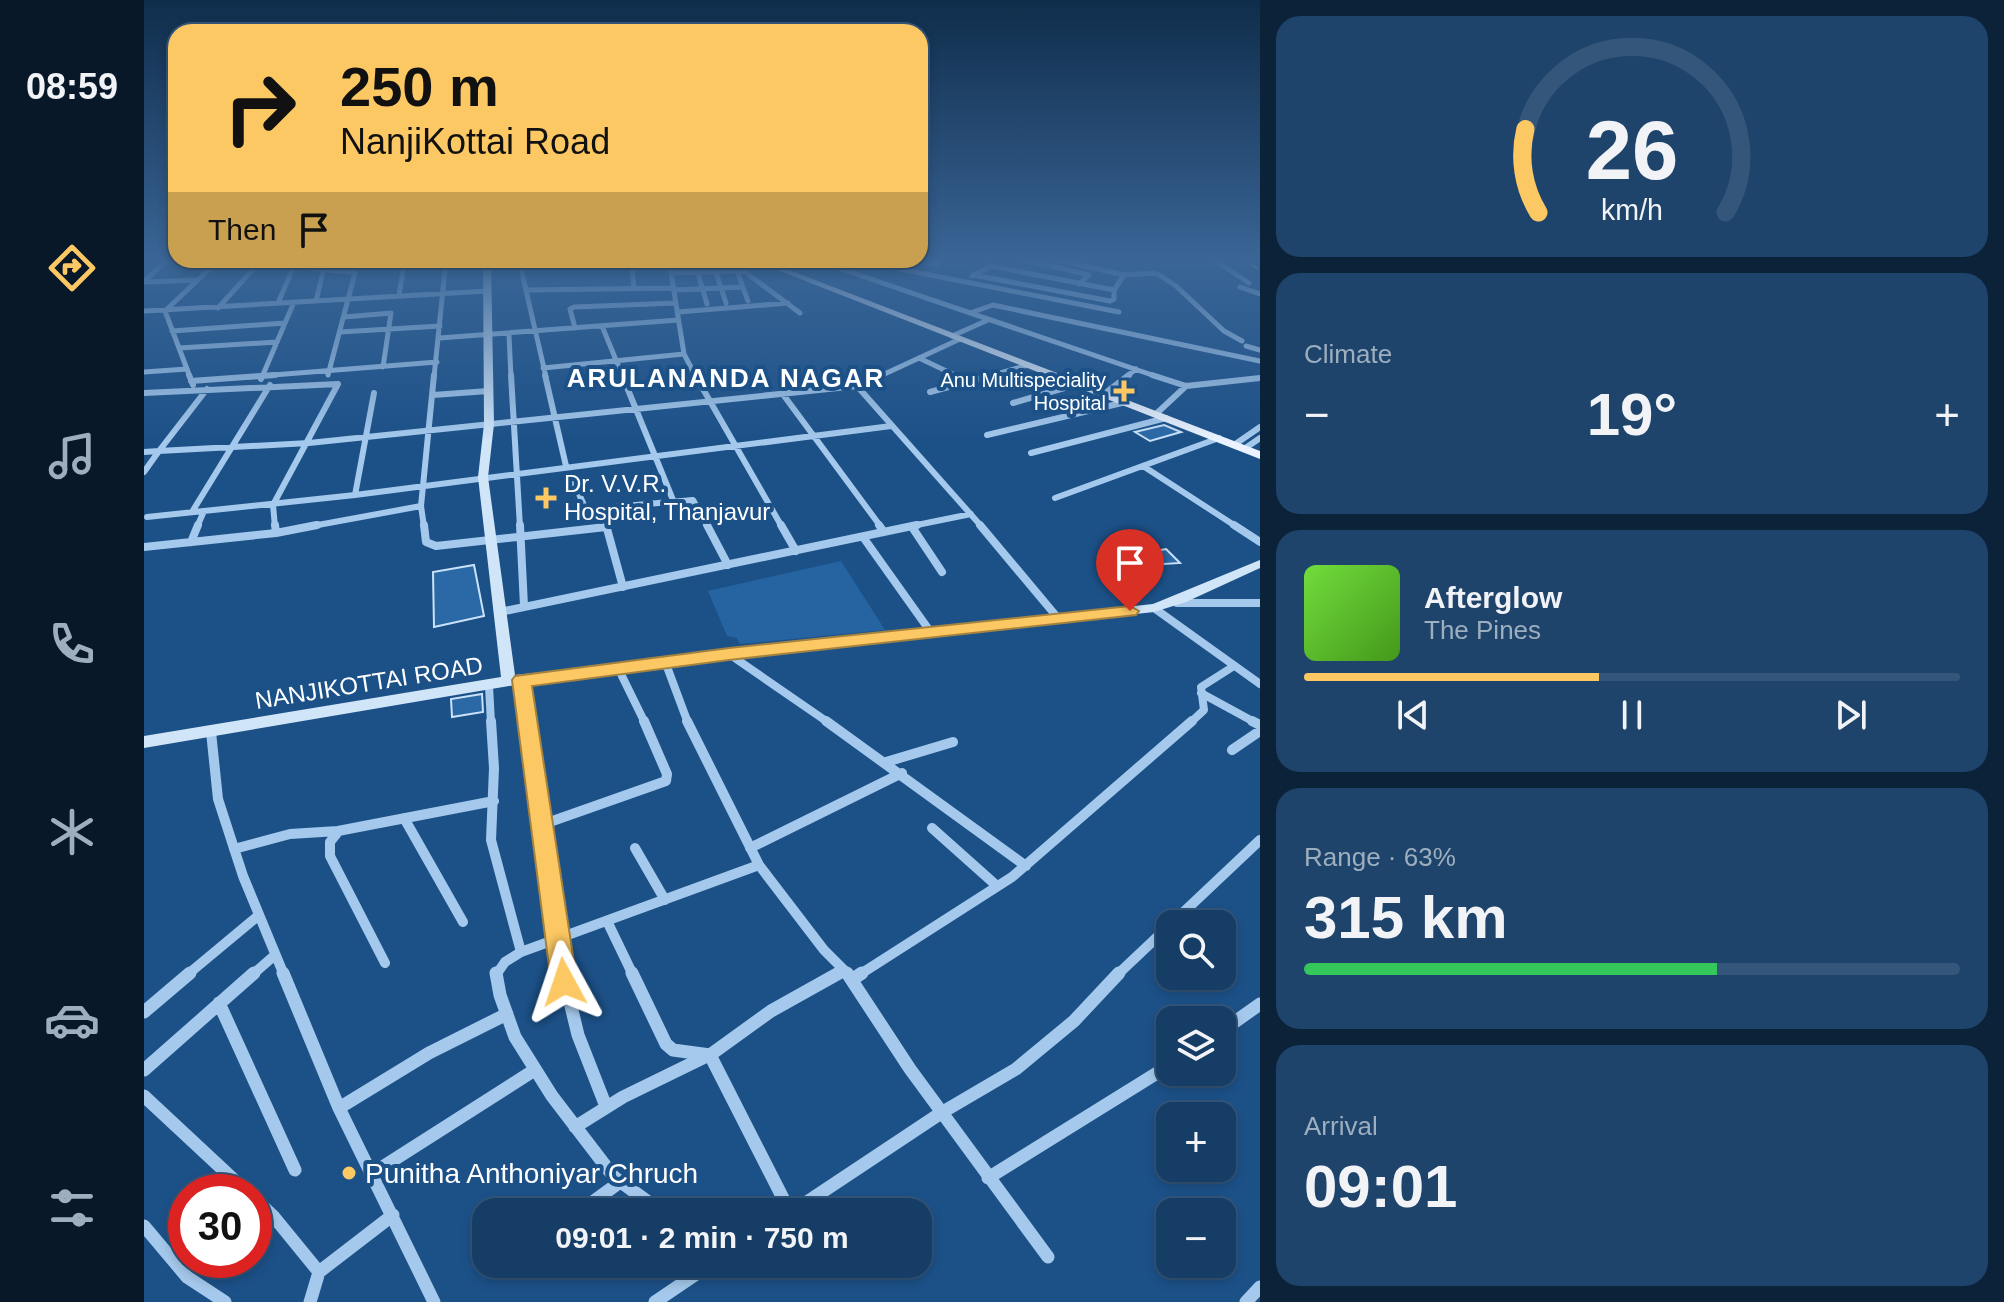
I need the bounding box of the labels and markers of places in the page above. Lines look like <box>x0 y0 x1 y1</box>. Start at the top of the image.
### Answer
place label: Anu Multispeciality Hospital <box>940 369 1106 414</box>
marker: Anu Multispeciality Hospital <box>1113 380 1135 402</box>
place label: Dr. V.V.R. Hospital, Thanjavur <box>564 470 770 525</box>
marker: Dr. V.V.R. Hospital, Thanjavur <box>535 487 557 509</box>
pin <box>1096 529 1164 611</box>
place label: Punitha Anthoniyar Chruch <box>365 1158 698 1189</box>
marker: Punitha Anthoniyar Chruch <box>340 1164 358 1182</box>

